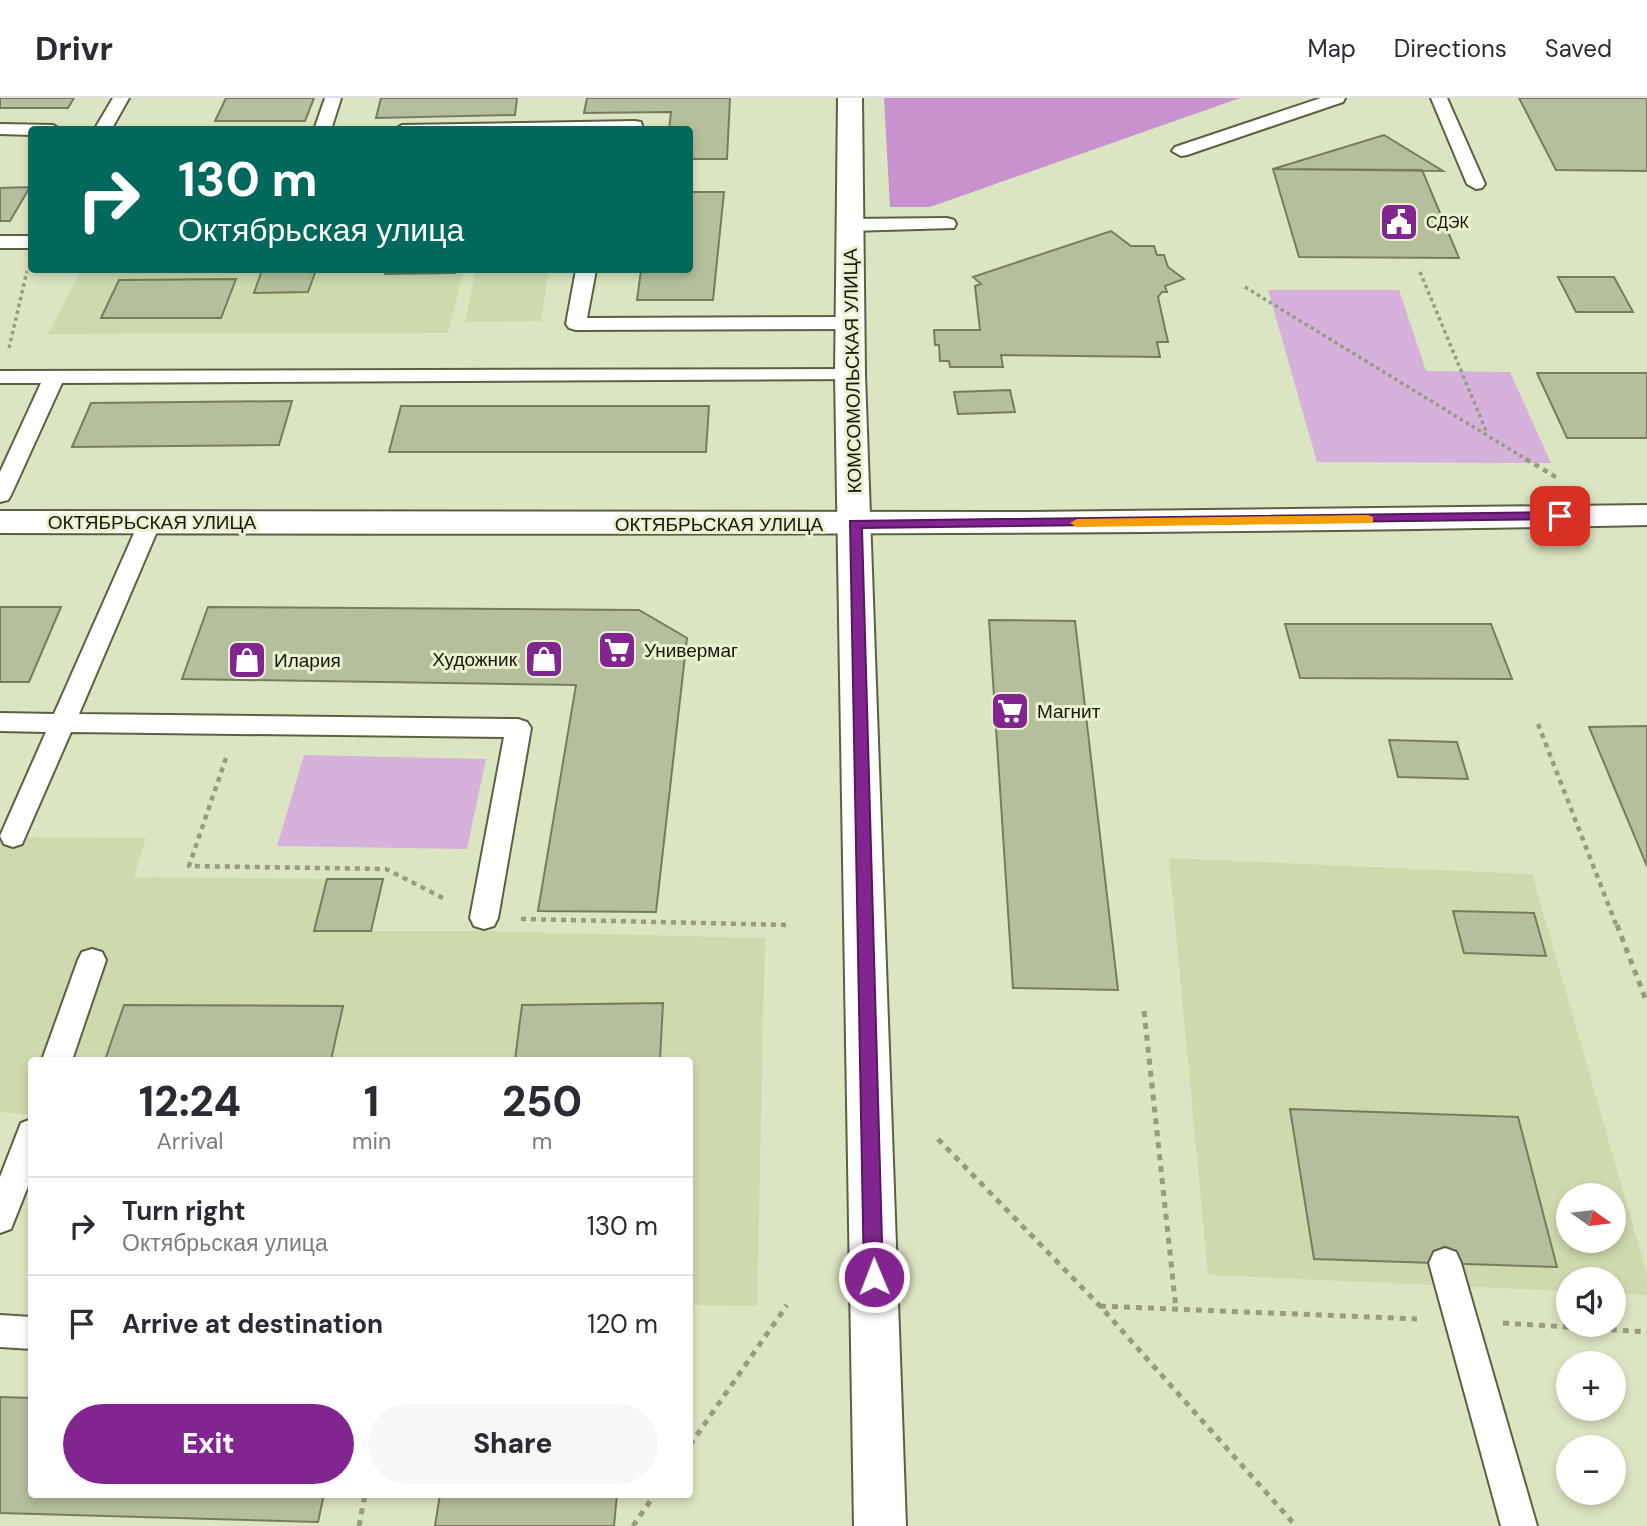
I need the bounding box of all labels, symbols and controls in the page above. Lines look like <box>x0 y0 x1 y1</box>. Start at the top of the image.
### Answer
text: Drivr <box>35 27 113 70</box>
text: Map <box>1308 33 1356 64</box>
text: Directions <box>1394 33 1507 64</box>
text: Saved <box>1545 33 1612 64</box>
text: 130 m <box>178 147 318 211</box>
icon: right <box>63 154 154 245</box>
public building icon: СДЭК <box>1378 201 1420 243</box>
text: Октябрьская улица <box>178 209 464 251</box>
place label: СДЭК <box>1426 212 1470 233</box>
street label: КОМСОМОЛЬСКАЯ УЛИЦА <box>838 248 867 494</box>
pin <box>1530 486 1590 546</box>
icon: arrive <box>1541 497 1579 535</box>
street label: ОКТЯБРЬСКАЯ УЛИЦА <box>48 510 257 535</box>
street label: ОКТЯБРЬСКАЯ УЛИЦА <box>615 512 824 537</box>
supermarket icon: Универмаг <box>596 629 638 671</box>
shop icon: Художник <box>523 638 565 680</box>
place label: Универмаг <box>644 638 738 663</box>
shop icon: Илария <box>226 639 268 681</box>
place label: Художник <box>432 647 518 672</box>
place label: Илария <box>274 648 341 673</box>
supermarket icon: Магнит <box>989 690 1031 732</box>
place label: Магнит <box>1037 699 1101 724</box>
text: 12:24 <box>139 1074 241 1129</box>
text: 1 <box>364 1074 379 1129</box>
text: 250 <box>502 1074 582 1129</box>
text: Arrival <box>156 1126 223 1156</box>
text: min <box>352 1126 391 1156</box>
text: m <box>532 1126 552 1156</box>
north arrow <box>1556 1183 1626 1253</box>
map controls <box>1556 1183 1626 1505</box>
text: Turn right <box>122 1194 246 1228</box>
icon: right <box>63 1207 101 1245</box>
text: 130 m <box>587 1209 658 1243</box>
text: Октябрьская улица <box>122 1228 328 1258</box>
position arrow <box>837 1240 911 1314</box>
button: sound <box>1556 1267 1626 1337</box>
icon: arrive <box>63 1305 101 1343</box>
text: Arrive at destination <box>122 1307 383 1341</box>
text: 120 m <box>587 1307 658 1341</box>
button: + <box>1556 1351 1626 1421</box>
button: Exit <box>63 1404 354 1484</box>
button: Share <box>368 1404 658 1484</box>
button: − <box>1556 1435 1626 1505</box>

